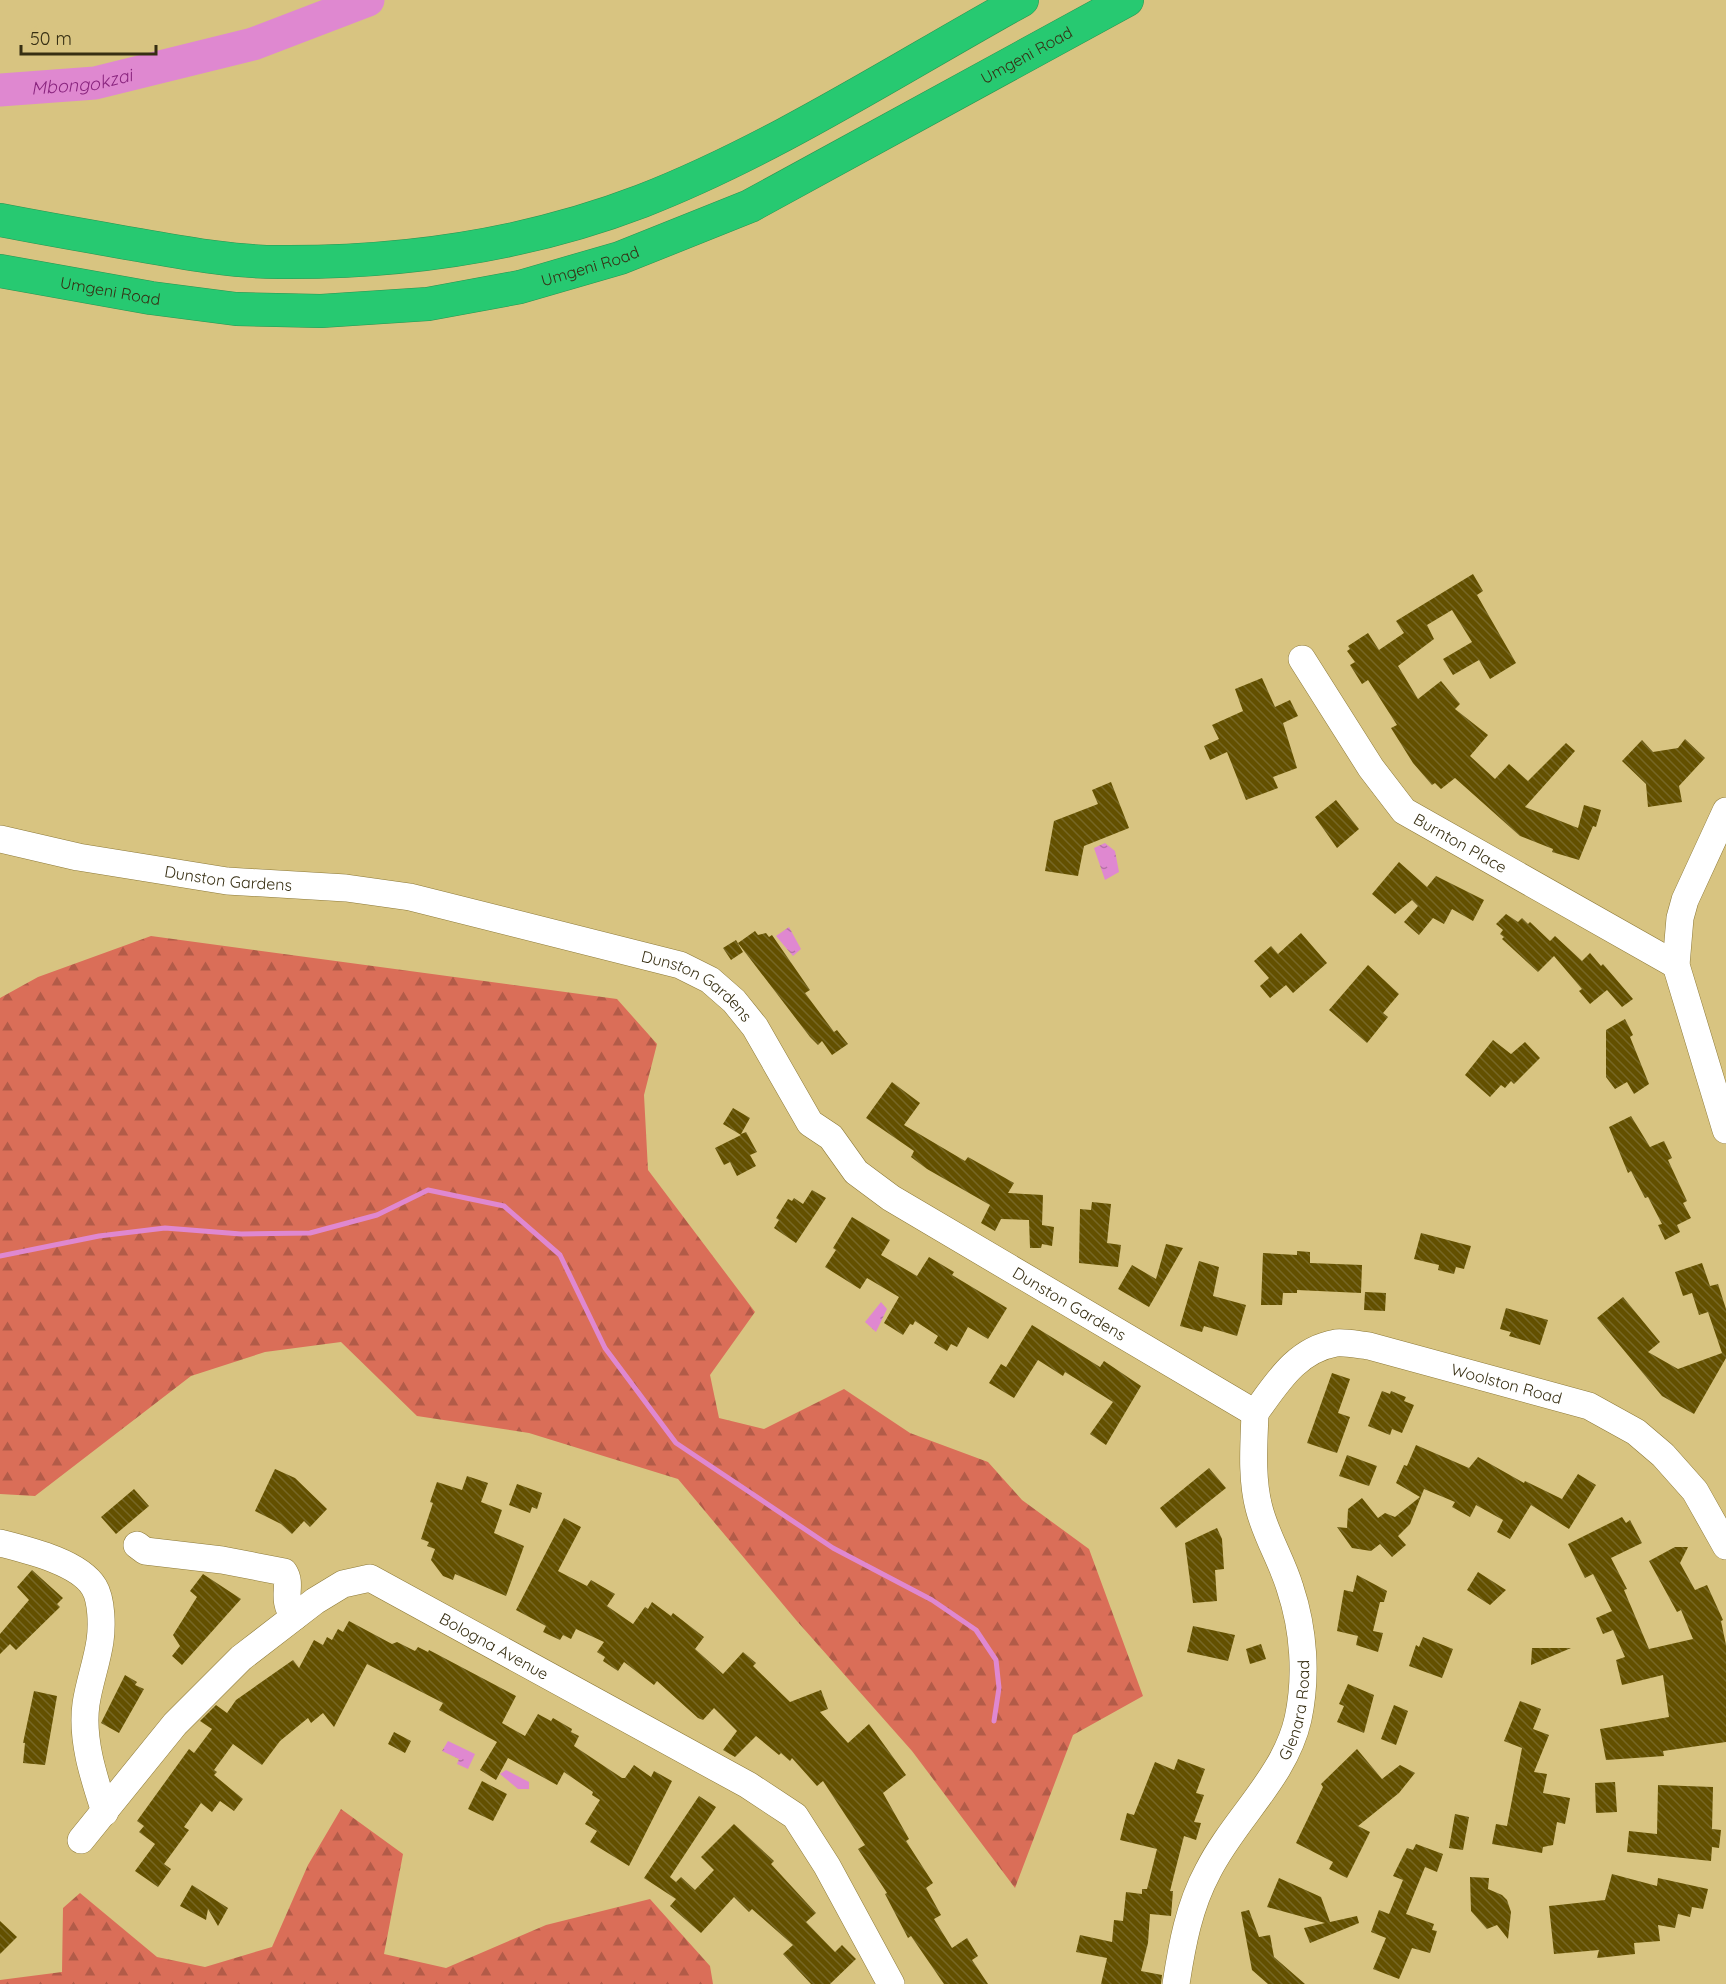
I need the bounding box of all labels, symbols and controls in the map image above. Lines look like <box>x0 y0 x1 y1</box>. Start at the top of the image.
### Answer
scale bar <box>21 18 156 56</box>
street label: Umgeni Road <box>977 22 1076 88</box>
text: 50 m <box>30 27 72 50</box>
water label: Mbongokzai <box>30 62 136 99</box>
street label: Umgeni Road <box>539 241 642 290</box>
street label: Umgeni Road <box>59 272 162 309</box>
street label: Burnton Place <box>1410 809 1511 877</box>
street label: Dunston Gardens <box>163 861 293 895</box>
street label: Dunston Gardens <box>639 946 757 1026</box>
street label: Dunston Gardens <box>1009 1262 1130 1345</box>
street label: Woolston Road <box>1449 1359 1564 1408</box>
street label: Bologna Avenue <box>436 1608 552 1684</box>
street label: Glenara Road <box>1274 1660 1313 1763</box>

